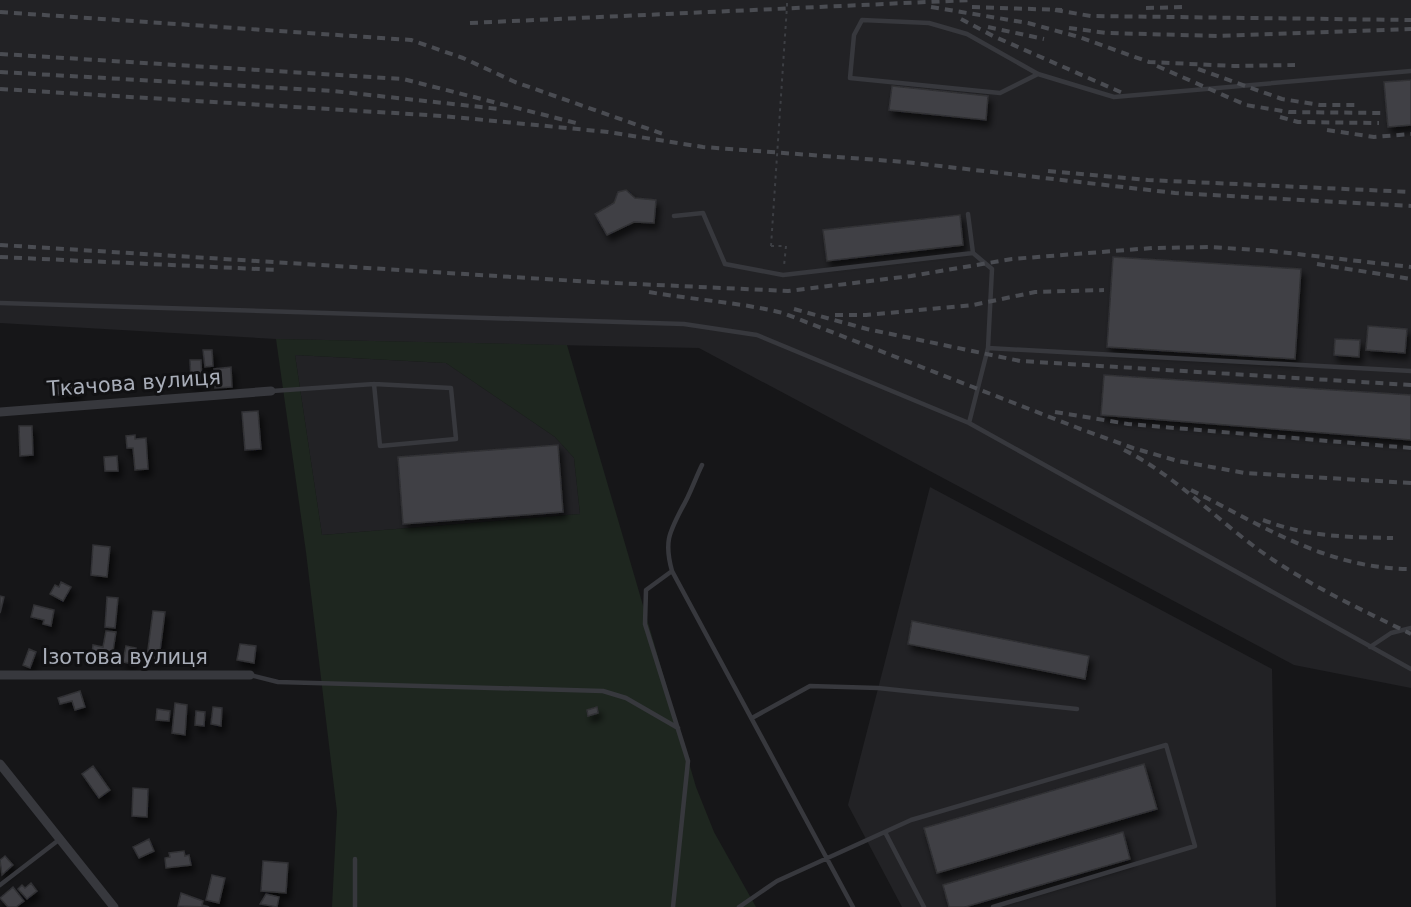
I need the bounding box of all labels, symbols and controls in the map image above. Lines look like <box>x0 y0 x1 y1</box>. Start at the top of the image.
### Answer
street label: Ткачова вулиця <box>45 365 222 401</box>
street label: Ізотова вулиця <box>42 645 208 669</box>

